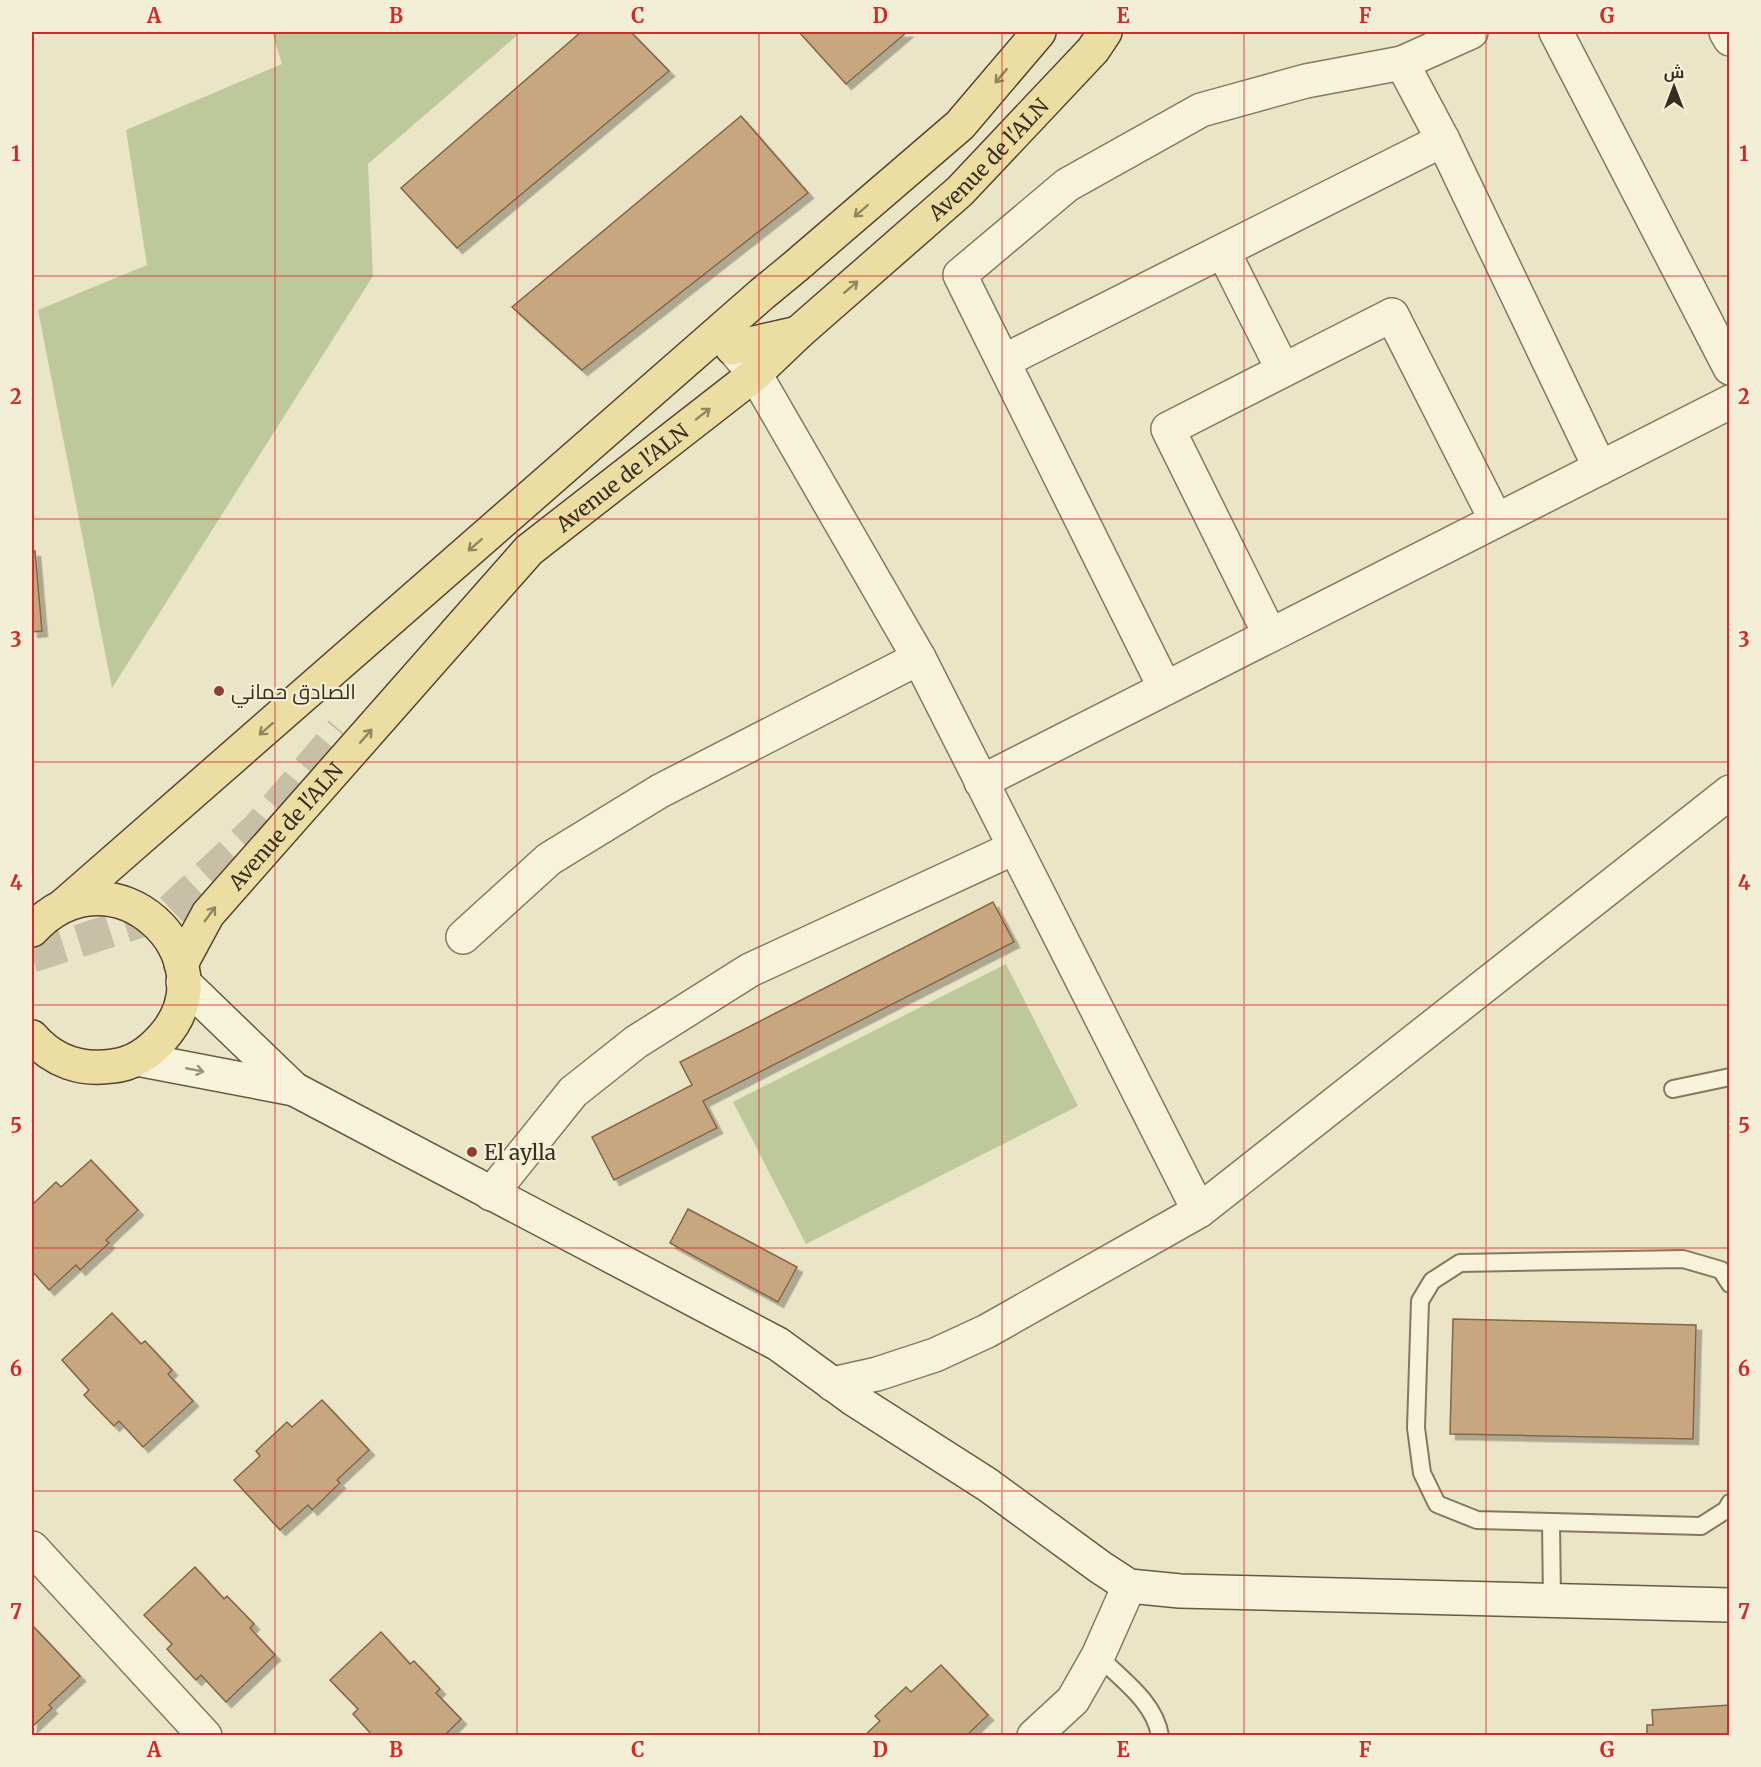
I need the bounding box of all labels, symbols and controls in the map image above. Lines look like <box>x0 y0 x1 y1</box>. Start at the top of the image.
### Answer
text: A <box>146 3 162 28</box>
text: B <box>389 3 403 28</box>
text: C <box>631 3 645 28</box>
text: D <box>872 3 888 28</box>
text: E <box>1116 3 1130 28</box>
text: F <box>1359 3 1372 28</box>
text: G <box>1600 3 1615 28</box>
north arrow <box>1644 57 1704 117</box>
text: ش <box>1664 62 1684 82</box>
one-way arrow <box>994 68 1008 83</box>
street label: Avenue de l'ALN <box>922 92 1054 227</box>
text: 1 <box>11 141 21 166</box>
text: 1 <box>1739 141 1749 166</box>
one-way arrow <box>853 204 869 217</box>
one-way arrow <box>843 280 858 294</box>
text: 2 <box>10 384 22 409</box>
text: 2 <box>1738 384 1750 409</box>
one-way arrow <box>695 408 711 421</box>
street label: Avenue de l'ALN <box>550 418 694 538</box>
one-way arrow <box>468 538 483 552</box>
text: 3 <box>10 627 22 652</box>
text: 3 <box>1738 627 1750 652</box>
place label: الصادق حماني <box>231 678 356 708</box>
marker: الصادق حماني <box>212 684 226 698</box>
one-way arrow <box>259 722 274 736</box>
one-way arrow <box>359 728 373 743</box>
street label: Avenue de l'ALN <box>222 757 349 896</box>
text: 4 <box>10 870 23 895</box>
text: 4 <box>1738 870 1751 895</box>
one-way arrow <box>204 906 216 922</box>
one-way arrow <box>185 1065 204 1076</box>
text: 5 <box>10 1113 22 1138</box>
text: 5 <box>1738 1113 1750 1138</box>
place label: El aylla <box>484 1139 556 1166</box>
marker: El aylla <box>465 1145 479 1159</box>
text: 6 <box>10 1356 22 1381</box>
text: 6 <box>1738 1356 1750 1381</box>
text: 7 <box>10 1599 22 1624</box>
text: 7 <box>1738 1599 1750 1624</box>
text: A <box>146 1737 162 1762</box>
text: B <box>389 1737 403 1762</box>
text: C <box>631 1737 645 1762</box>
text: D <box>872 1737 888 1762</box>
text: E <box>1116 1737 1130 1762</box>
text: F <box>1359 1737 1372 1762</box>
text: G <box>1600 1737 1615 1762</box>

